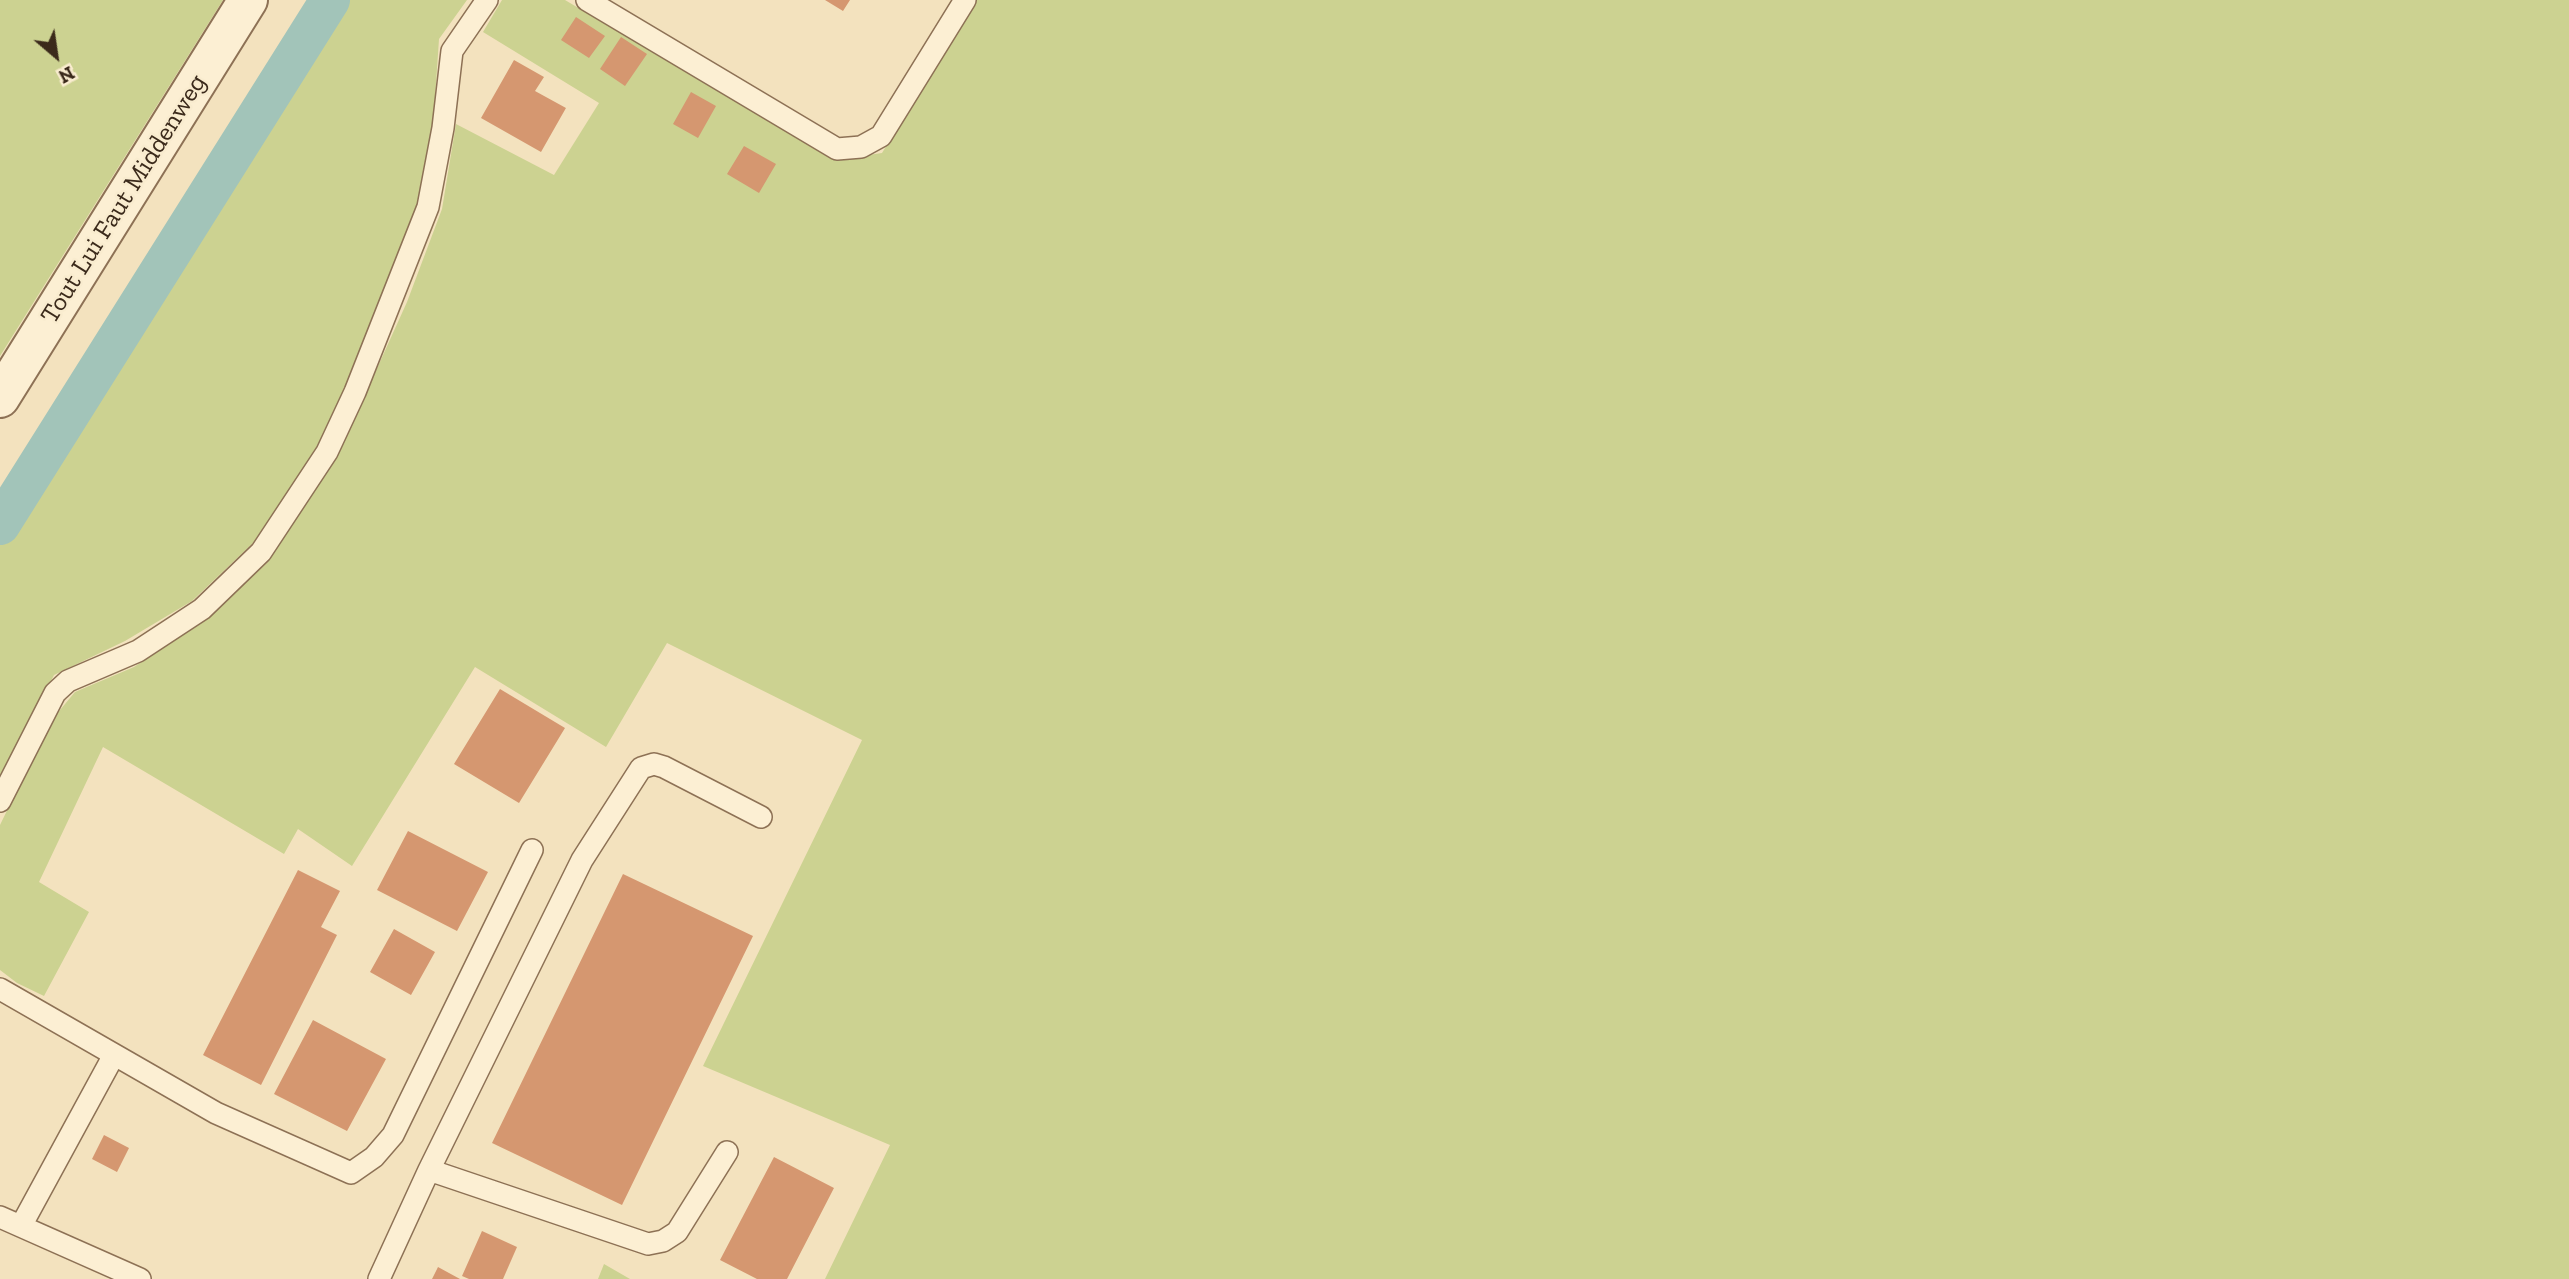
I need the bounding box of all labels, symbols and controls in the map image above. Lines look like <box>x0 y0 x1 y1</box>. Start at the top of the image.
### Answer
north arrow <box>21 21 91 91</box>
text: N <box>55 61 78 88</box>
street label: Tout Lui Faut Middenweg <box>34 69 214 329</box>

